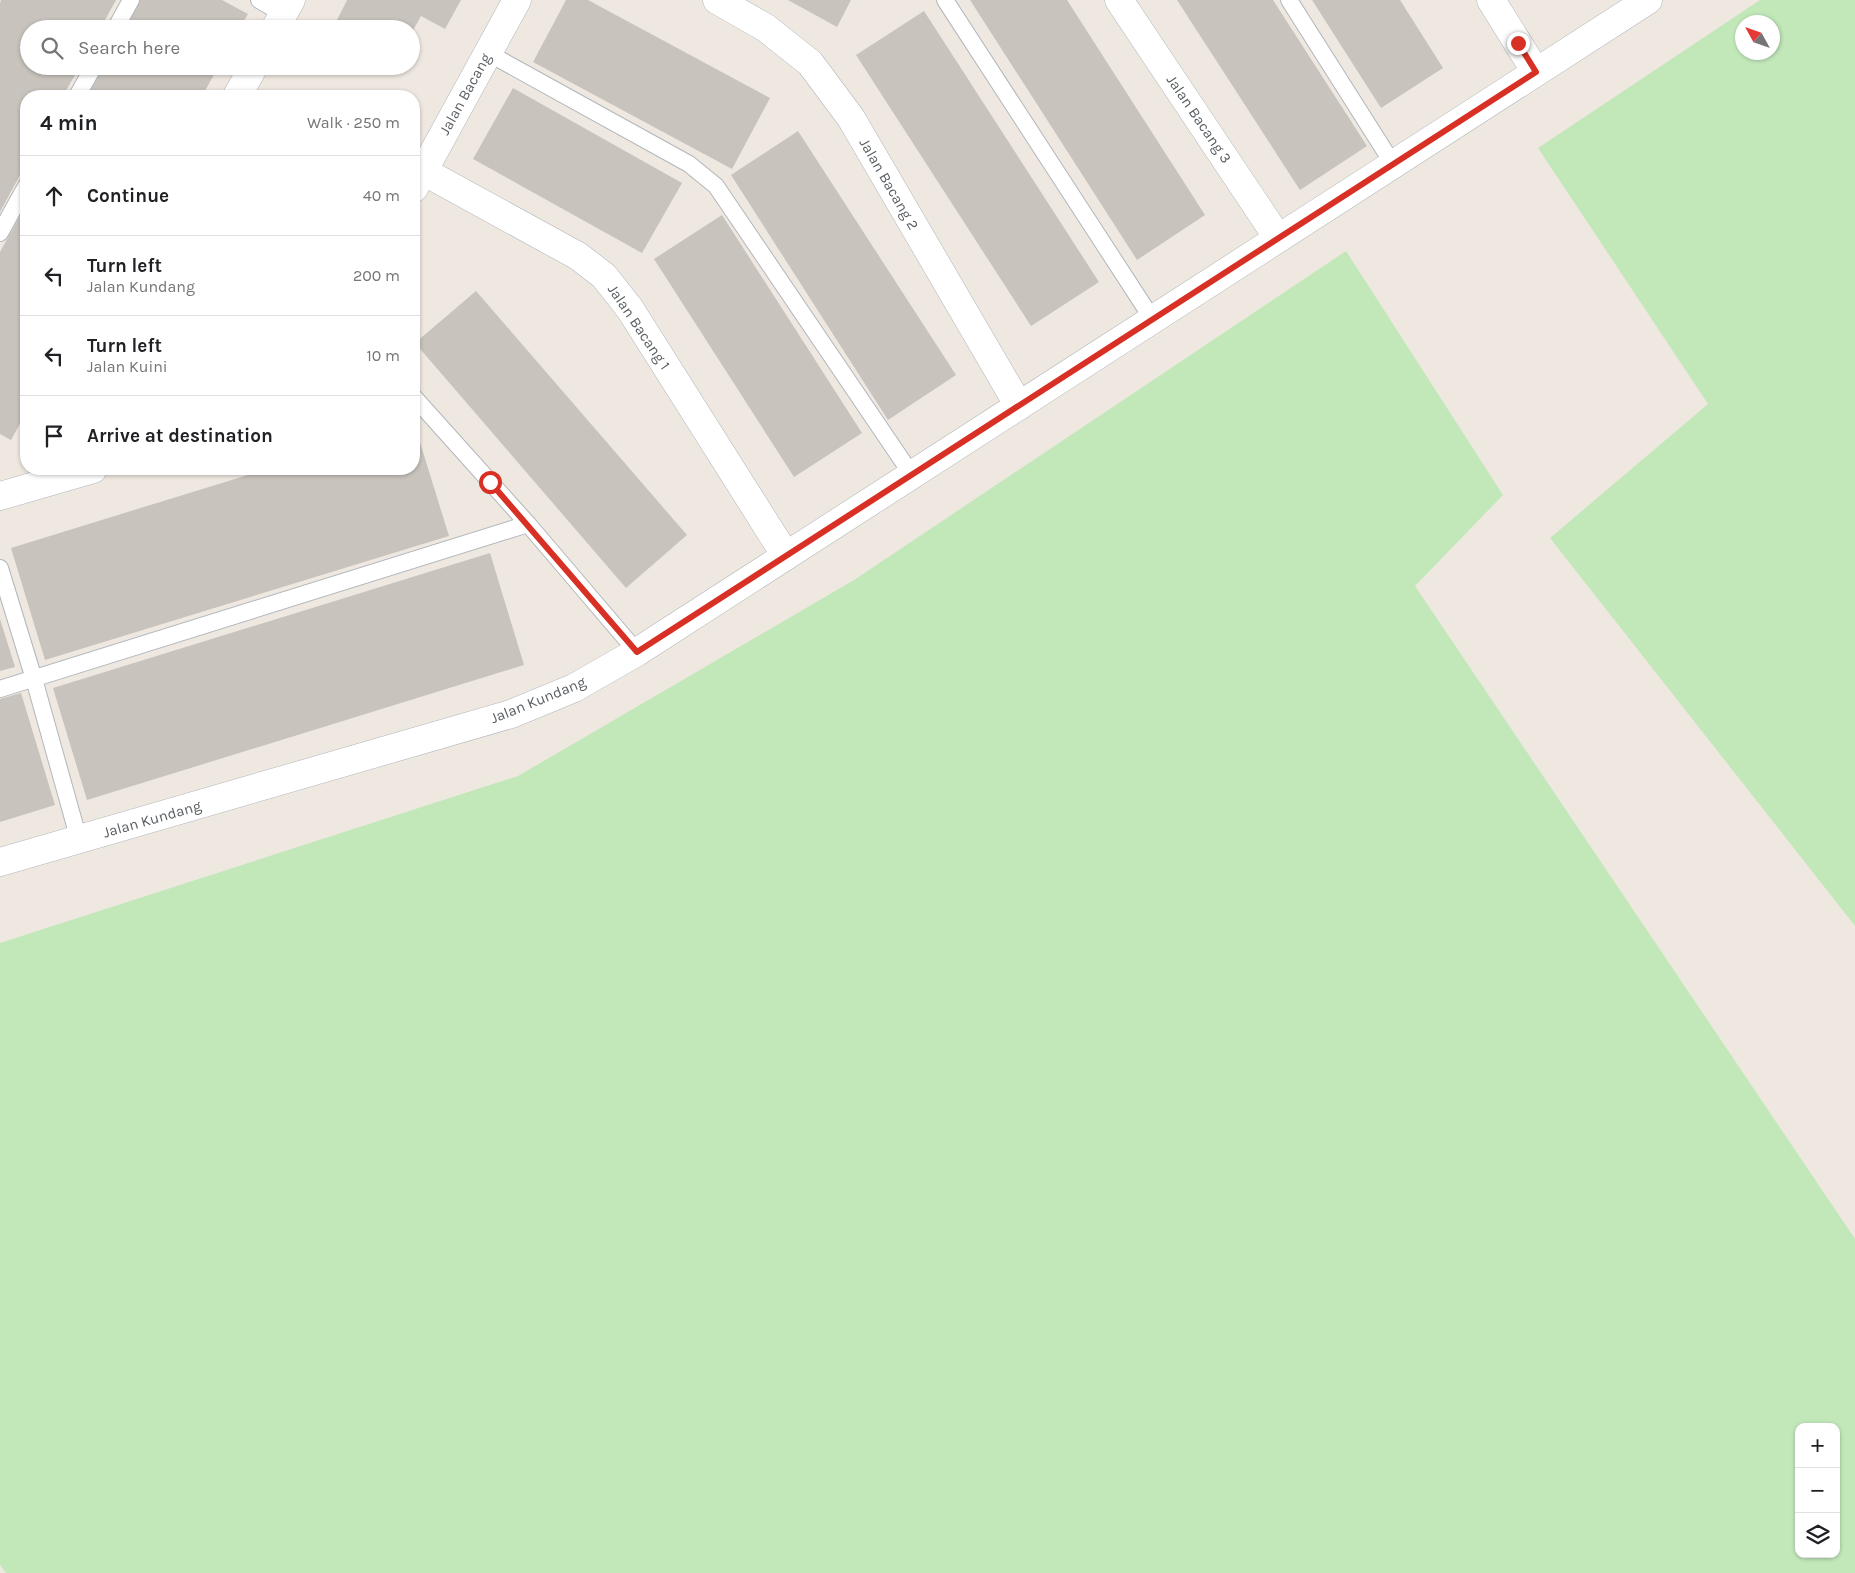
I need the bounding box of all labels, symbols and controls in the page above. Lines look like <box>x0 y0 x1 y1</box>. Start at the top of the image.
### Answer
north arrow <box>1735 15 1780 60</box>
search box <box>20 20 420 75</box>
route end <box>1507 32 1530 55</box>
icon: search <box>38 34 66 62</box>
text: Search here <box>78 37 180 59</box>
street label: Jalan Bacang <box>435 50 495 138</box>
street label: Jalan Bacang 3 <box>1163 71 1235 167</box>
text: 4 min <box>40 111 98 135</box>
text: Walk · 250 m <box>307 113 400 132</box>
street label: Jalan Bacang 2 <box>856 135 922 233</box>
icon: ahead <box>40 182 68 210</box>
text: Continue <box>87 185 169 207</box>
text: 40 m <box>363 186 400 205</box>
text: Turn left <box>87 255 162 277</box>
icon: left <box>40 262 68 290</box>
text: 200 m <box>353 266 400 285</box>
text: Jalan Kundang <box>87 277 195 296</box>
street label: Jalan Bacang 1 <box>604 281 674 373</box>
text: Turn left <box>87 335 162 357</box>
icon: left <box>40 342 68 370</box>
text: 10 m <box>366 346 400 365</box>
text: Jalan Kuini <box>87 357 168 376</box>
icon: arrive <box>40 422 68 450</box>
text: Arrive at destination <box>87 425 273 447</box>
route start <box>479 471 502 494</box>
street label: Jalan Kundang <box>488 672 589 727</box>
street label: Jalan Kundang <box>101 796 204 842</box>
map controls <box>1795 1423 1840 1558</box>
button: + <box>1795 1423 1840 1468</box>
button: − <box>1795 1468 1840 1513</box>
button: layers <box>1795 1513 1840 1558</box>

